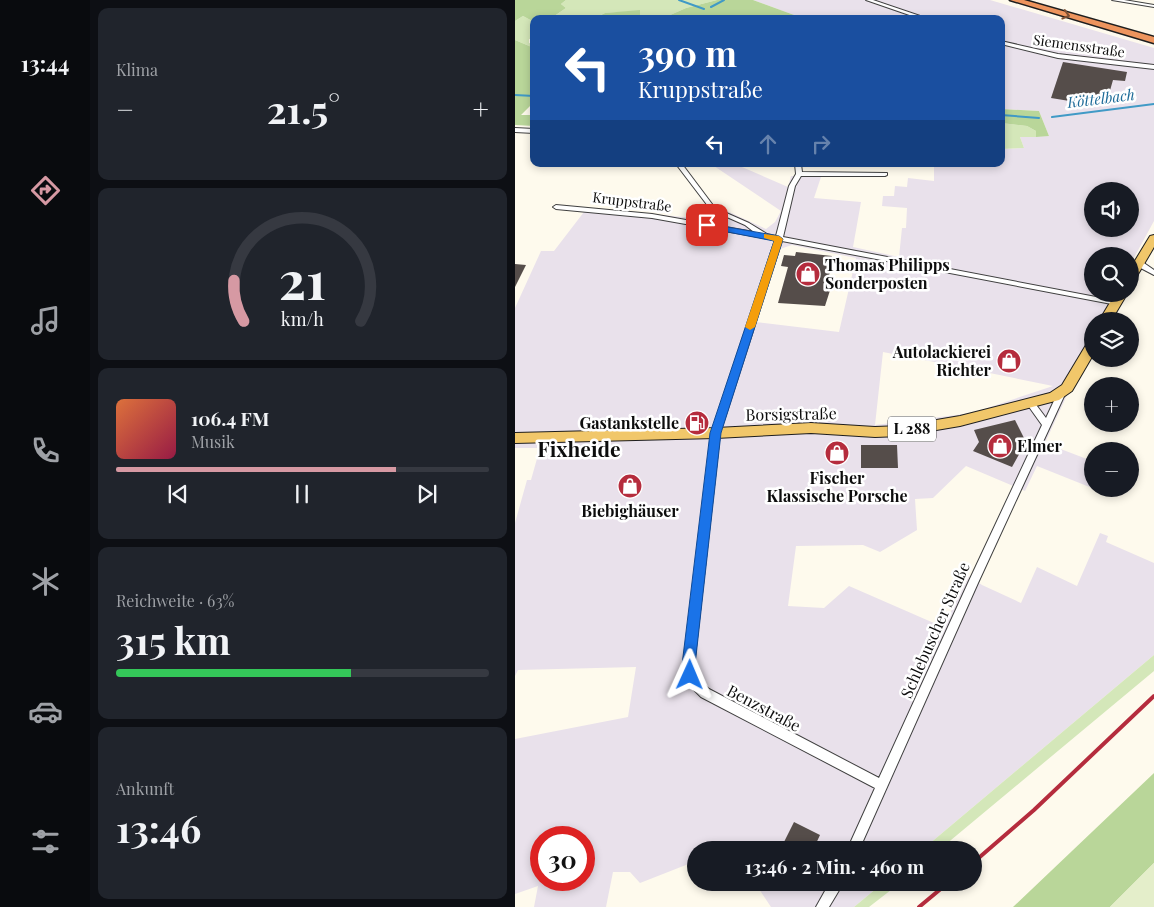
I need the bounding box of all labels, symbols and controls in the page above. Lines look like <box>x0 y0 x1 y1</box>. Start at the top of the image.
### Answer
one-way arrow <box>1062 9 1070 20</box>
text: 390 m <box>638 29 737 76</box>
street label: Siemensstraße <box>1032 30 1126 61</box>
icon: left <box>555 35 620 100</box>
text: 13:44 <box>21 48 69 78</box>
text: Klima <box>116 59 158 80</box>
text: Kruppstraße <box>638 74 763 104</box>
text: 21.5° <box>267 83 340 134</box>
water label: Köttelbach <box>1065 84 1136 112</box>
text: − <box>116 90 134 127</box>
text: + <box>473 90 489 127</box>
icon: left <box>701 130 729 158</box>
icon: ahead <box>754 130 782 158</box>
icon: right <box>807 130 835 158</box>
icon: directions <box>28 173 63 208</box>
map controls <box>1084 182 1139 497</box>
button: sound <box>1084 182 1139 237</box>
street label: Kruppstraße <box>591 187 673 216</box>
pin <box>686 204 728 246</box>
icon: arrive <box>693 211 721 239</box>
text: 21 <box>279 244 326 313</box>
button: search <box>1084 247 1139 302</box>
place label: Thomas Philipps Sonderposten <box>825 254 950 293</box>
shop icon: Thomas Philipps Sonderposten <box>795 261 821 287</box>
icon: music <box>28 303 63 338</box>
text: km/h <box>281 307 324 330</box>
button: layers <box>1084 312 1139 367</box>
place label: Autolackierei Richter <box>892 341 992 380</box>
shop icon: Autolackierei Richter <box>996 348 1022 374</box>
button: + <box>1084 377 1139 432</box>
street label: Borsigstraße <box>745 402 837 425</box>
text: 106.4 FM <box>191 405 269 431</box>
fuel station icon: Gastankstelle <box>684 410 710 436</box>
place label: Gastankstelle <box>580 412 679 433</box>
road number: L 288 <box>888 416 936 442</box>
text: Musik <box>191 431 235 452</box>
icon: phone <box>28 433 63 468</box>
shop icon: Elmer <box>987 433 1013 459</box>
district label: Fixheide <box>537 434 621 462</box>
place label: Elmer <box>1017 435 1063 456</box>
shop icon: Fischer Klassische Porsche <box>824 440 850 466</box>
button: − <box>1084 442 1139 497</box>
place label: Fischer Klassische Porsche <box>767 467 908 506</box>
shop icon: Biebighäuser <box>617 473 643 499</box>
icon: previous <box>164 480 192 508</box>
icon: pause <box>288 480 316 508</box>
icon: next <box>413 480 441 508</box>
place label: Biebighäuser <box>581 500 679 521</box>
street label: Schlebuscher Straße <box>895 559 974 701</box>
icon: climate <box>28 564 63 599</box>
text: Reichweite · 63% <box>116 590 234 611</box>
text: 315 km <box>116 614 231 665</box>
position arrow <box>663 648 715 700</box>
street label: Benzstraße <box>724 679 805 736</box>
icon: car <box>28 694 63 729</box>
text: Ankunft <box>116 778 174 799</box>
text: 13:46 <box>116 802 201 853</box>
icon: filters <box>28 824 63 859</box>
speed limit sign: 30 <box>530 826 595 891</box>
text: 13:46 · 2 Min. · 460 m <box>745 853 924 879</box>

